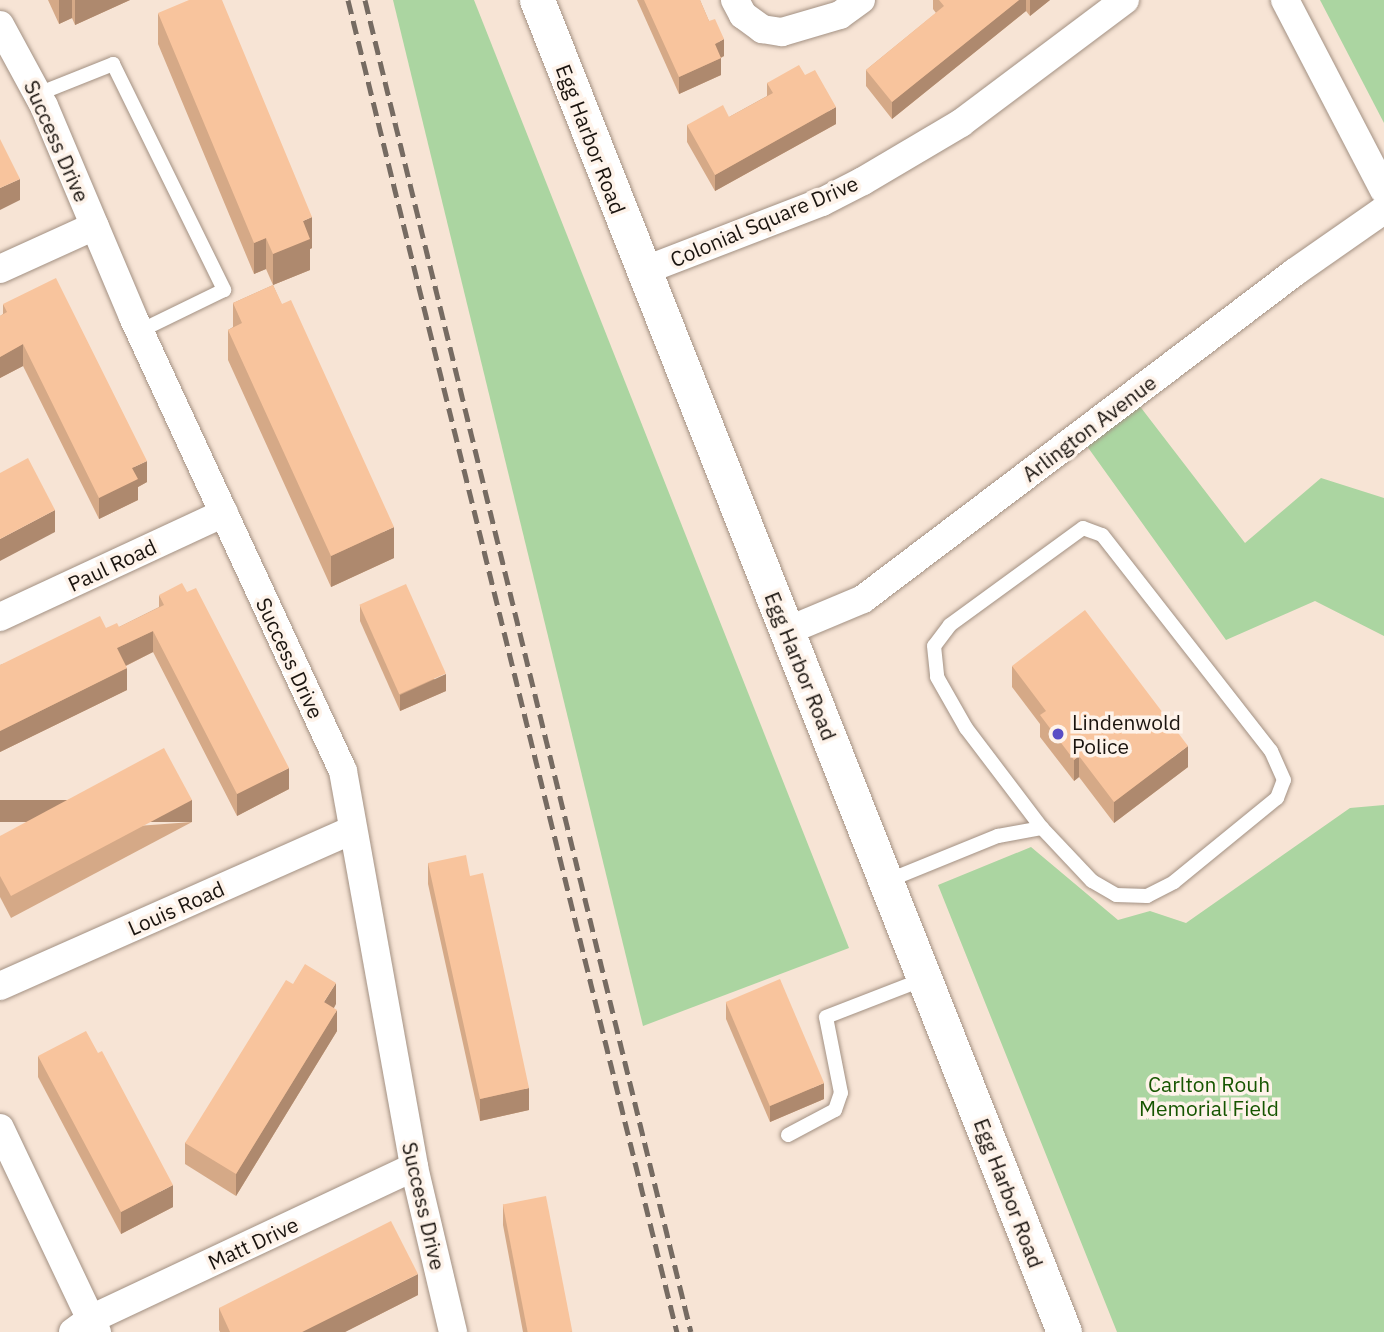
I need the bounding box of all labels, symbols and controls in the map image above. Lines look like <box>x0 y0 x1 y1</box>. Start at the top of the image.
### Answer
street label: Egg Harbor Road <box>551 61 631 217</box>
street label: Success Drive <box>19 76 95 206</box>
street label: Colonial Square Drive <box>666 170 862 272</box>
street label: Arlington Avenue <box>1017 369 1161 487</box>
street label: Paul Road <box>64 534 160 596</box>
street label: Egg Harbor Road <box>760 588 842 744</box>
street label: Success Drive <box>251 594 329 722</box>
place label: Lindenwold Police <box>1072 709 1181 759</box>
marker: Lindenwold Police <box>1050 726 1066 742</box>
street label: Louis Road <box>124 876 228 940</box>
park label: Carlton Rouh Memorial Field <box>1139 1071 1279 1121</box>
street label: Egg Harbor Road <box>969 1115 1049 1271</box>
street label: Success Drive <box>397 1140 451 1272</box>
street label: Matt Drive <box>204 1211 302 1275</box>

